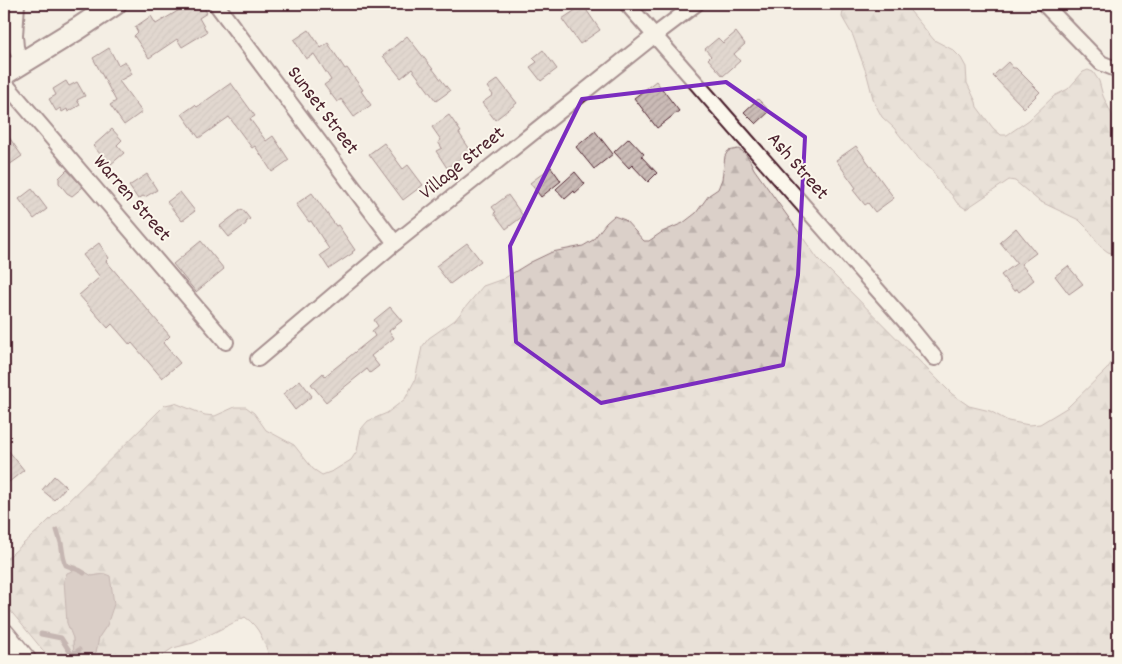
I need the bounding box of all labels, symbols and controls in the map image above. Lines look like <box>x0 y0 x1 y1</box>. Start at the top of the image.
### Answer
street label: Sunset Street <box>279 61 365 161</box>
street label: Village Street <box>414 121 512 207</box>
street label: Ash Street <box>760 127 834 207</box>
street label: Warren Street <box>85 149 177 249</box>

